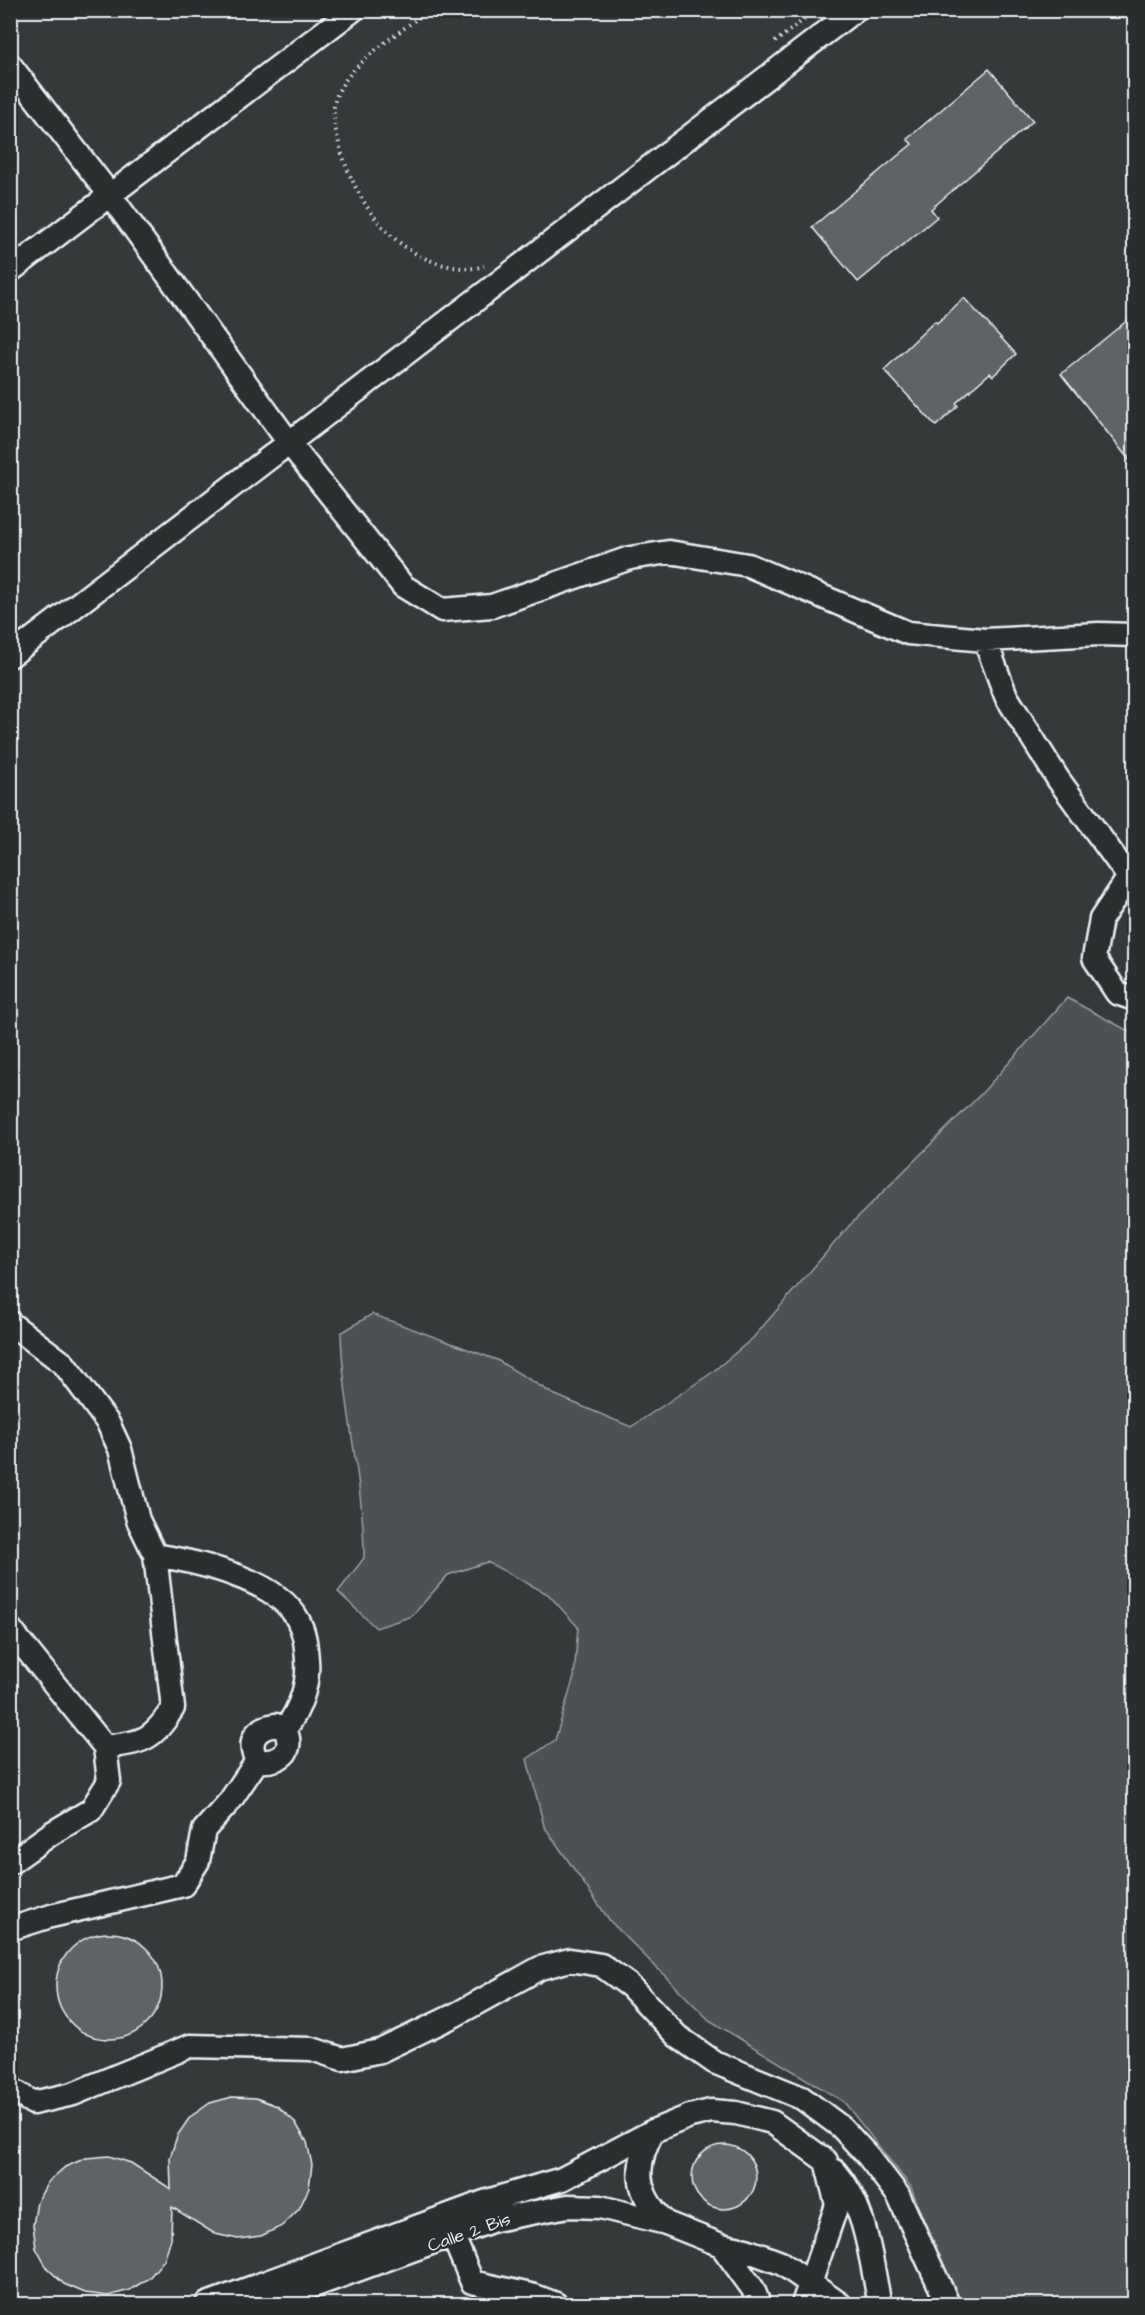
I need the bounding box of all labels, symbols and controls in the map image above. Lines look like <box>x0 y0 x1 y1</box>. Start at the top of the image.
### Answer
street label: Calle 2 Bis <box>424 2207 514 2258</box>

